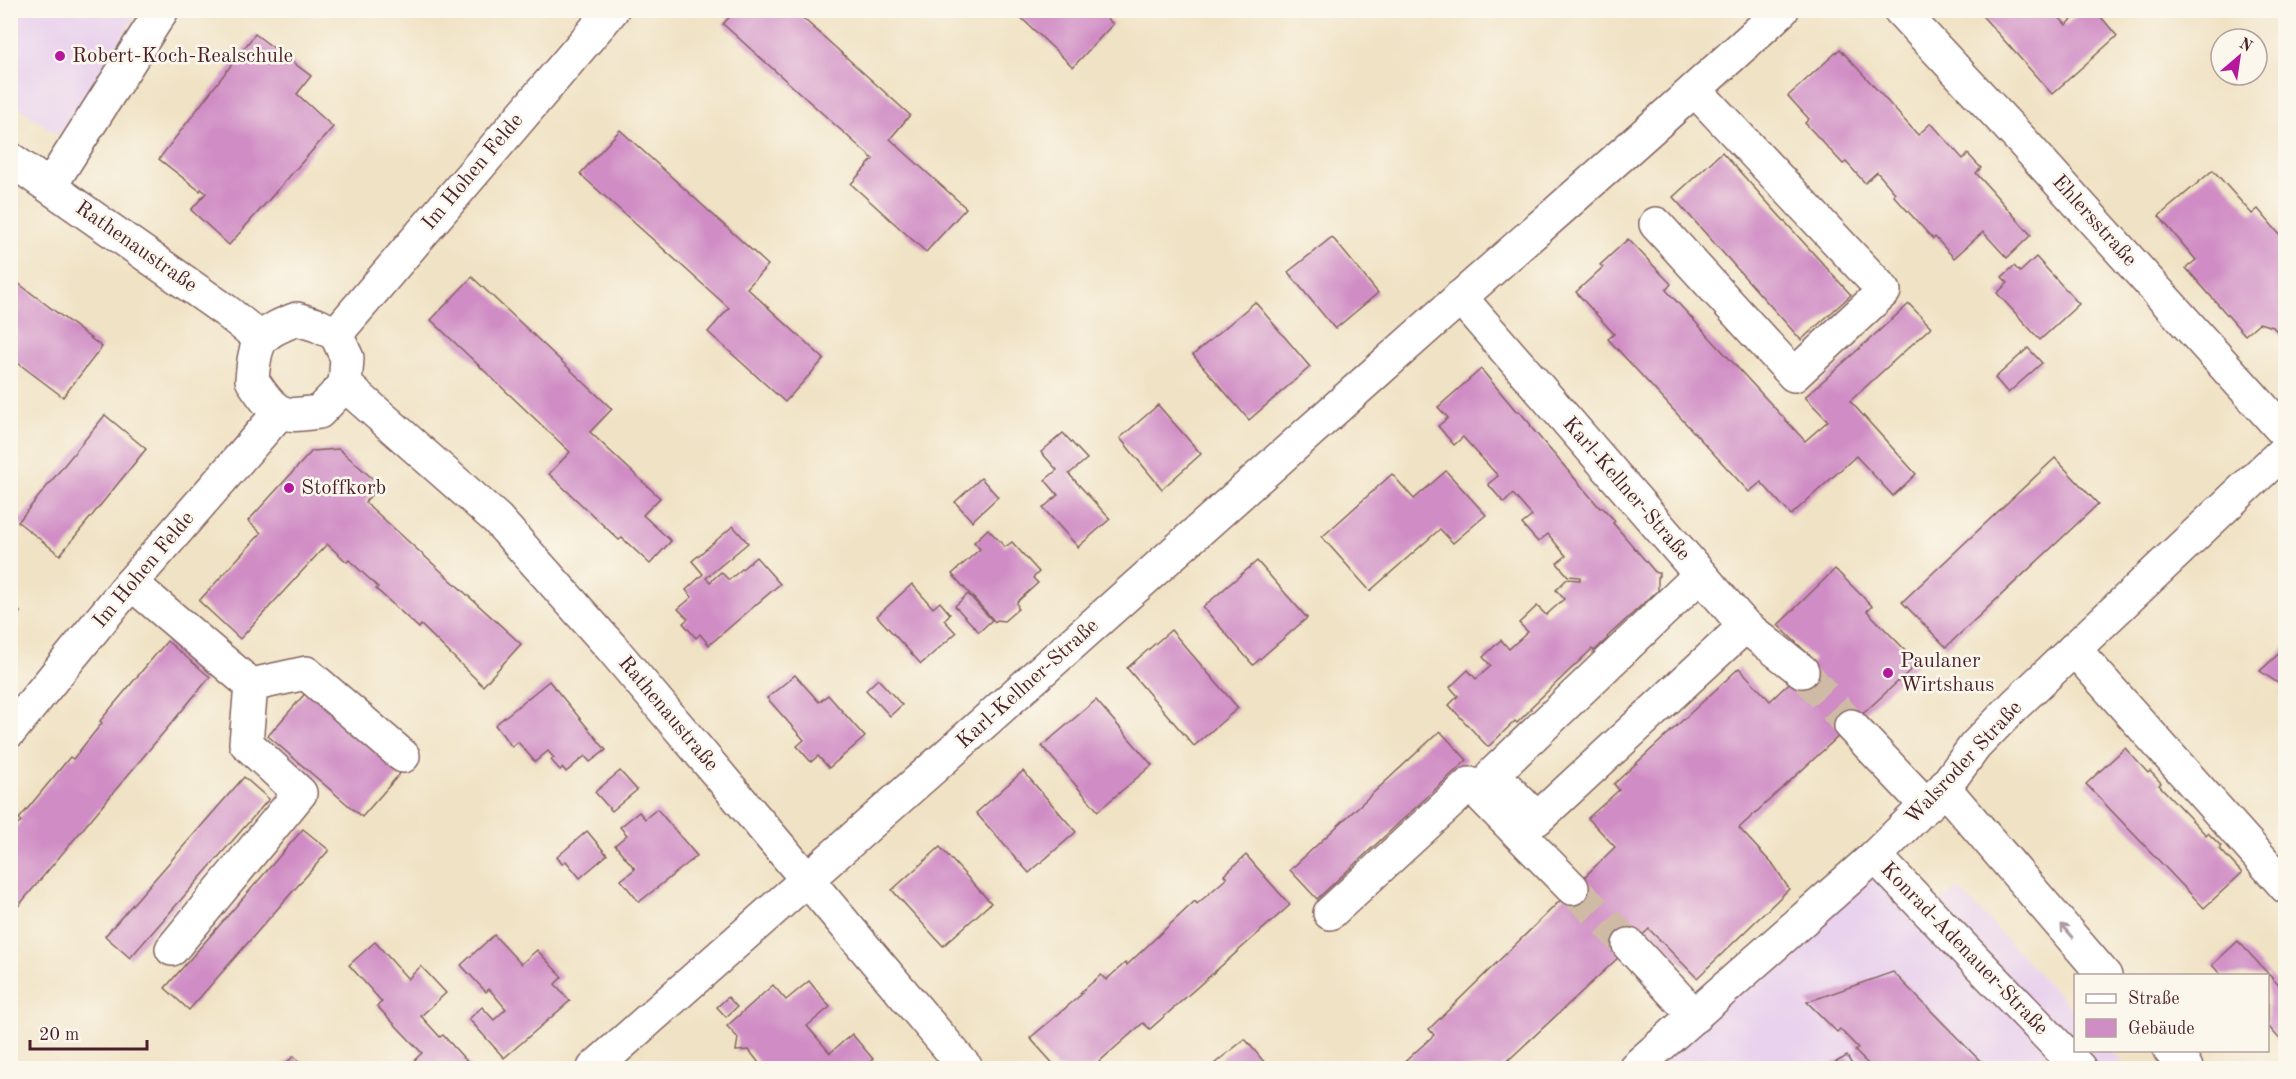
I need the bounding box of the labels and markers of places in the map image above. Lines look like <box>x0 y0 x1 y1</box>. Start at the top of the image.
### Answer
place label: Robert-Koch-Realschule <box>72 46 293 67</box>
marker: Robert-Koch-Realschule <box>53 49 67 63</box>
place label: Stoffkorb <box>301 478 386 499</box>
marker: Stoffkorb <box>282 481 296 495</box>
place label: Paulaner Wirtshaus <box>1900 651 1994 696</box>
marker: Paulaner Wirtshaus <box>1881 666 1895 680</box>

